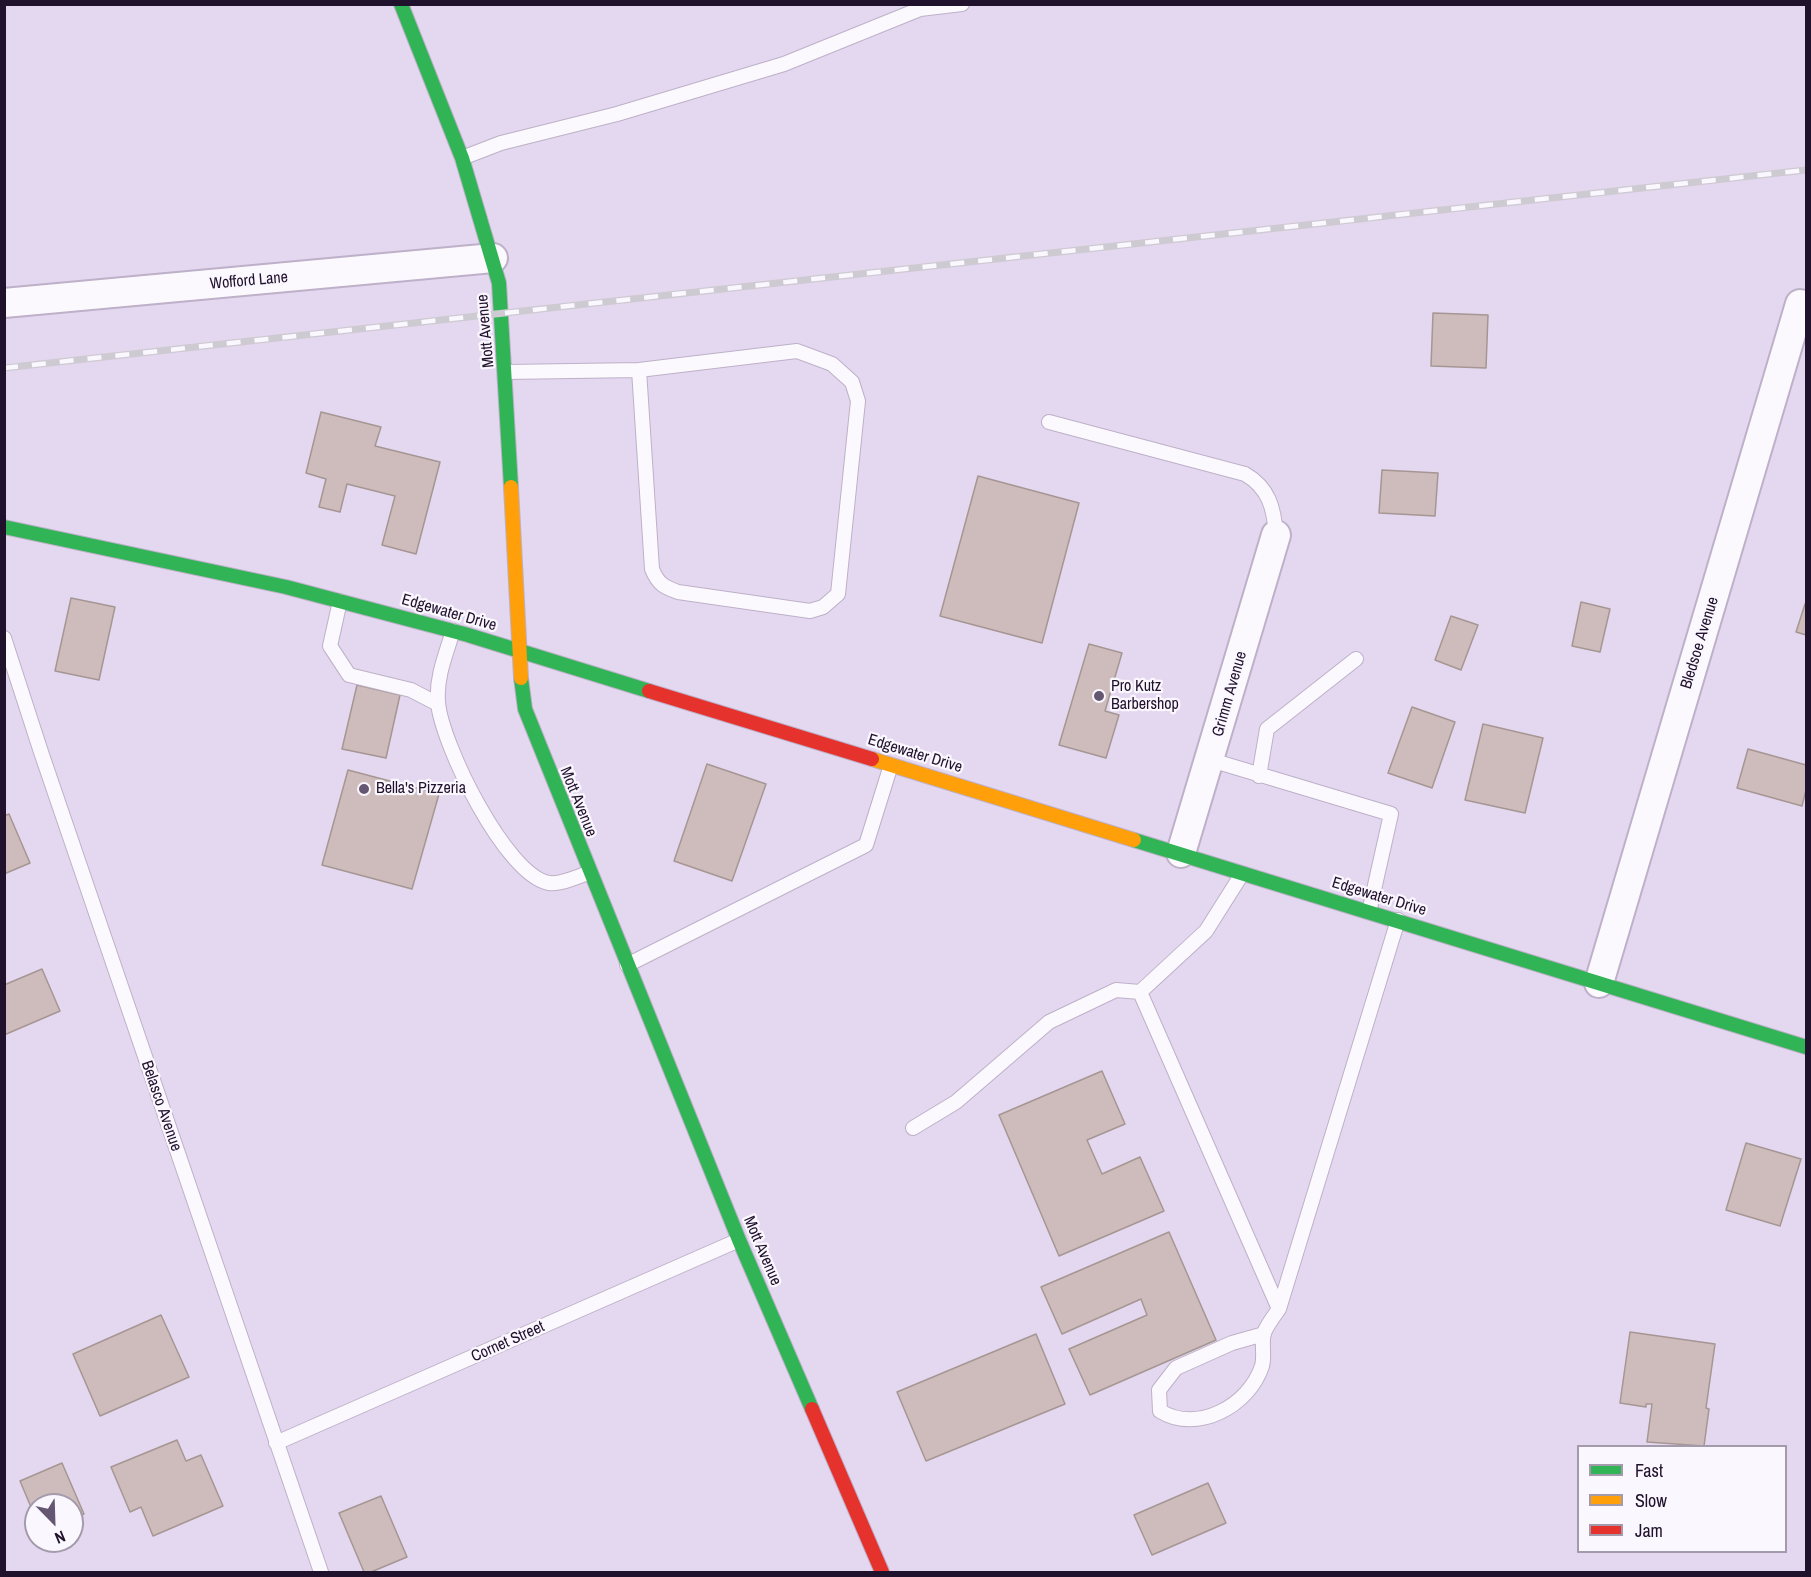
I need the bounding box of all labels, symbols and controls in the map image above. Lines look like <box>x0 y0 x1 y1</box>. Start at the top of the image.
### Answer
street label: Wofford Lane <box>209 268 289 294</box>
street label: Mott Avenue <box>473 294 499 368</box>
street label: Edgewater Drive <box>399 590 499 636</box>
street label: Bledsoe Avenue <box>1677 595 1723 691</box>
street label: Grimm Avenue <box>1209 649 1251 739</box>
place label: Pro Kutz Barbershop <box>1111 677 1179 715</box>
marker: Pro Kutz Barbershop <box>1092 689 1106 703</box>
street label: Edgewater Drive <box>865 731 965 777</box>
street label: Mott Avenue <box>555 764 601 840</box>
place label: Bella's Pizzeria <box>376 779 466 799</box>
marker: Bella's Pizzeria <box>357 782 371 796</box>
street label: Edgewater Drive <box>1329 874 1429 920</box>
street label: Belasco Avenue <box>137 1058 185 1154</box>
street label: Mott Avenue <box>739 1213 785 1289</box>
street label: Cornet Street <box>468 1317 548 1367</box>
legend <box>1577 1445 1787 1553</box>
text: Fast <box>1635 1458 1663 1483</box>
text: Slow <box>1635 1488 1667 1513</box>
north arrow <box>24 1493 84 1553</box>
text: Jam <box>1635 1518 1663 1543</box>
text: N <box>52 1526 69 1550</box>

